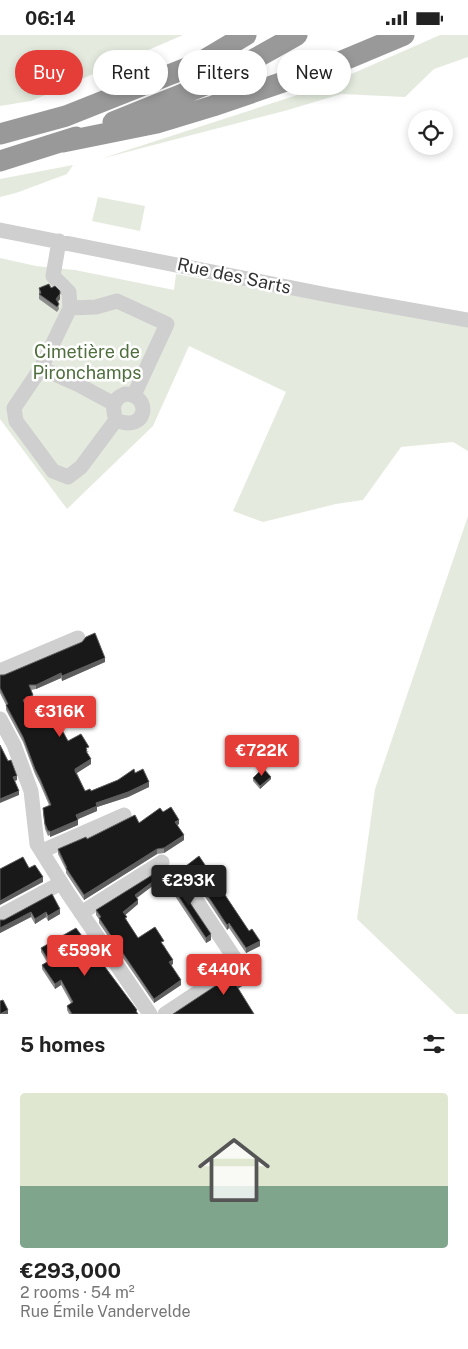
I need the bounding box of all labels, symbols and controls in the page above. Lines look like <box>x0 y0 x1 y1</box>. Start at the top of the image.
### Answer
text: 06:14 <box>25 7 75 29</box>
chip: Buy <box>15 50 83 95</box>
chip: Rent <box>93 50 168 95</box>
chip: Filters <box>178 50 267 95</box>
chip: New <box>277 50 351 95</box>
map controls <box>408 110 453 155</box>
button: locate <box>408 110 453 155</box>
street label: Rue des Sarts <box>175 253 293 298</box>
park label: Cimetière de Pironchamps <box>33 341 141 383</box>
pin: €316K <box>25 695 95 738</box>
text: €316K <box>35 702 85 721</box>
pin: €722K <box>227 735 297 777</box>
text: €722K <box>236 741 288 760</box>
pin: €293K <box>154 865 224 907</box>
text: €293K <box>162 871 216 890</box>
pin: €599K <box>50 935 120 977</box>
text: €599K <box>58 941 112 960</box>
pin: €440K <box>189 953 259 996</box>
text: €440K <box>197 960 251 979</box>
icon: filters <box>420 1030 448 1058</box>
text: 5 homes <box>20 1032 105 1057</box>
icon: home <box>189 1125 279 1215</box>
text: €293,000 <box>20 1258 121 1283</box>
text: 2 rooms · 54 m² <box>20 1283 135 1302</box>
text: Rue Émile Vandervelde <box>20 1302 191 1321</box>

